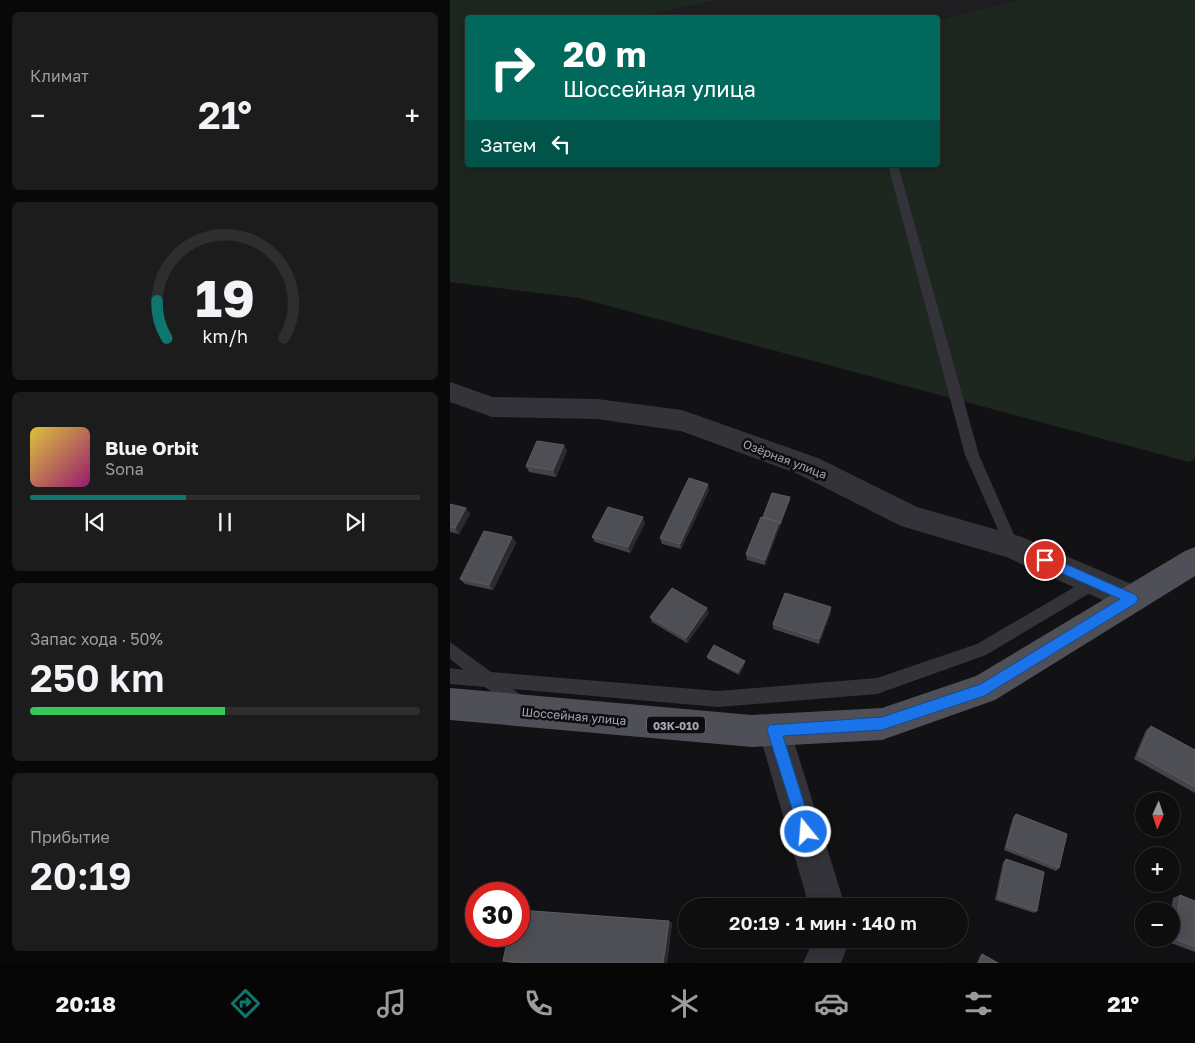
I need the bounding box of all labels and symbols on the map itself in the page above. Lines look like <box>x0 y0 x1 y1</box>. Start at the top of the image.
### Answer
street label: Озёрная улица <box>741 436 829 482</box>
pin <box>1024 539 1066 581</box>
street label: Шоссейная улица <box>521 704 627 728</box>
road number: 03К-010 <box>647 716 705 734</box>
north arrow <box>1135 792 1180 838</box>
position arrow <box>779 805 831 857</box>
speed limit sign: 30 <box>465 882 530 947</box>

